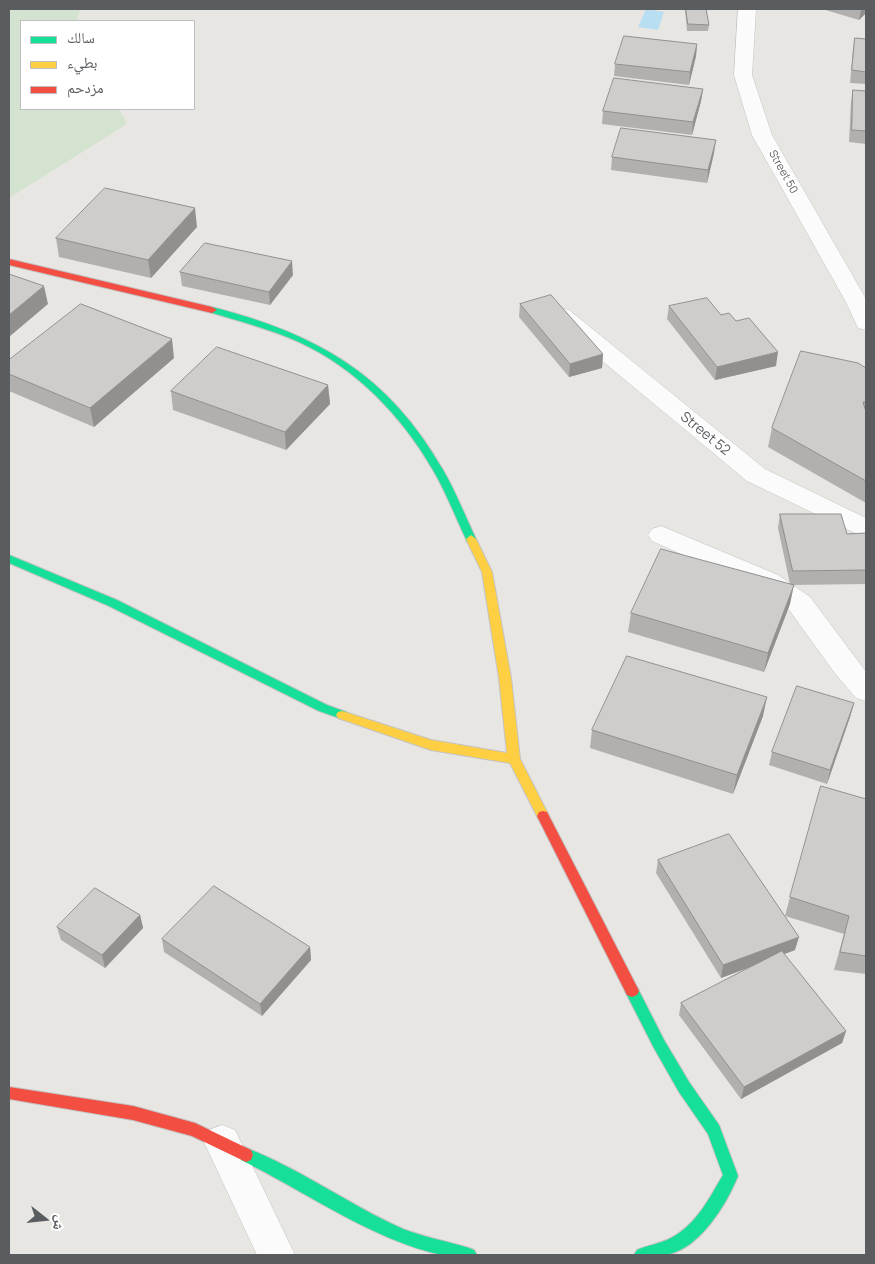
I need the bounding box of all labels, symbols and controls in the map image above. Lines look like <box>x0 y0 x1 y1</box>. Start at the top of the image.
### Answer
legend <box>20 20 195 110</box>
text: سالك <box>67 27 95 48</box>
text: بطيء <box>67 52 97 73</box>
text: مزدحم <box>67 77 104 98</box>
street label: Street 50 <box>766 148 800 196</box>
street label: Street 52 <box>677 409 733 459</box>
north arrow <box>20 1194 70 1244</box>
text: ش <box>49 1214 71 1233</box>

